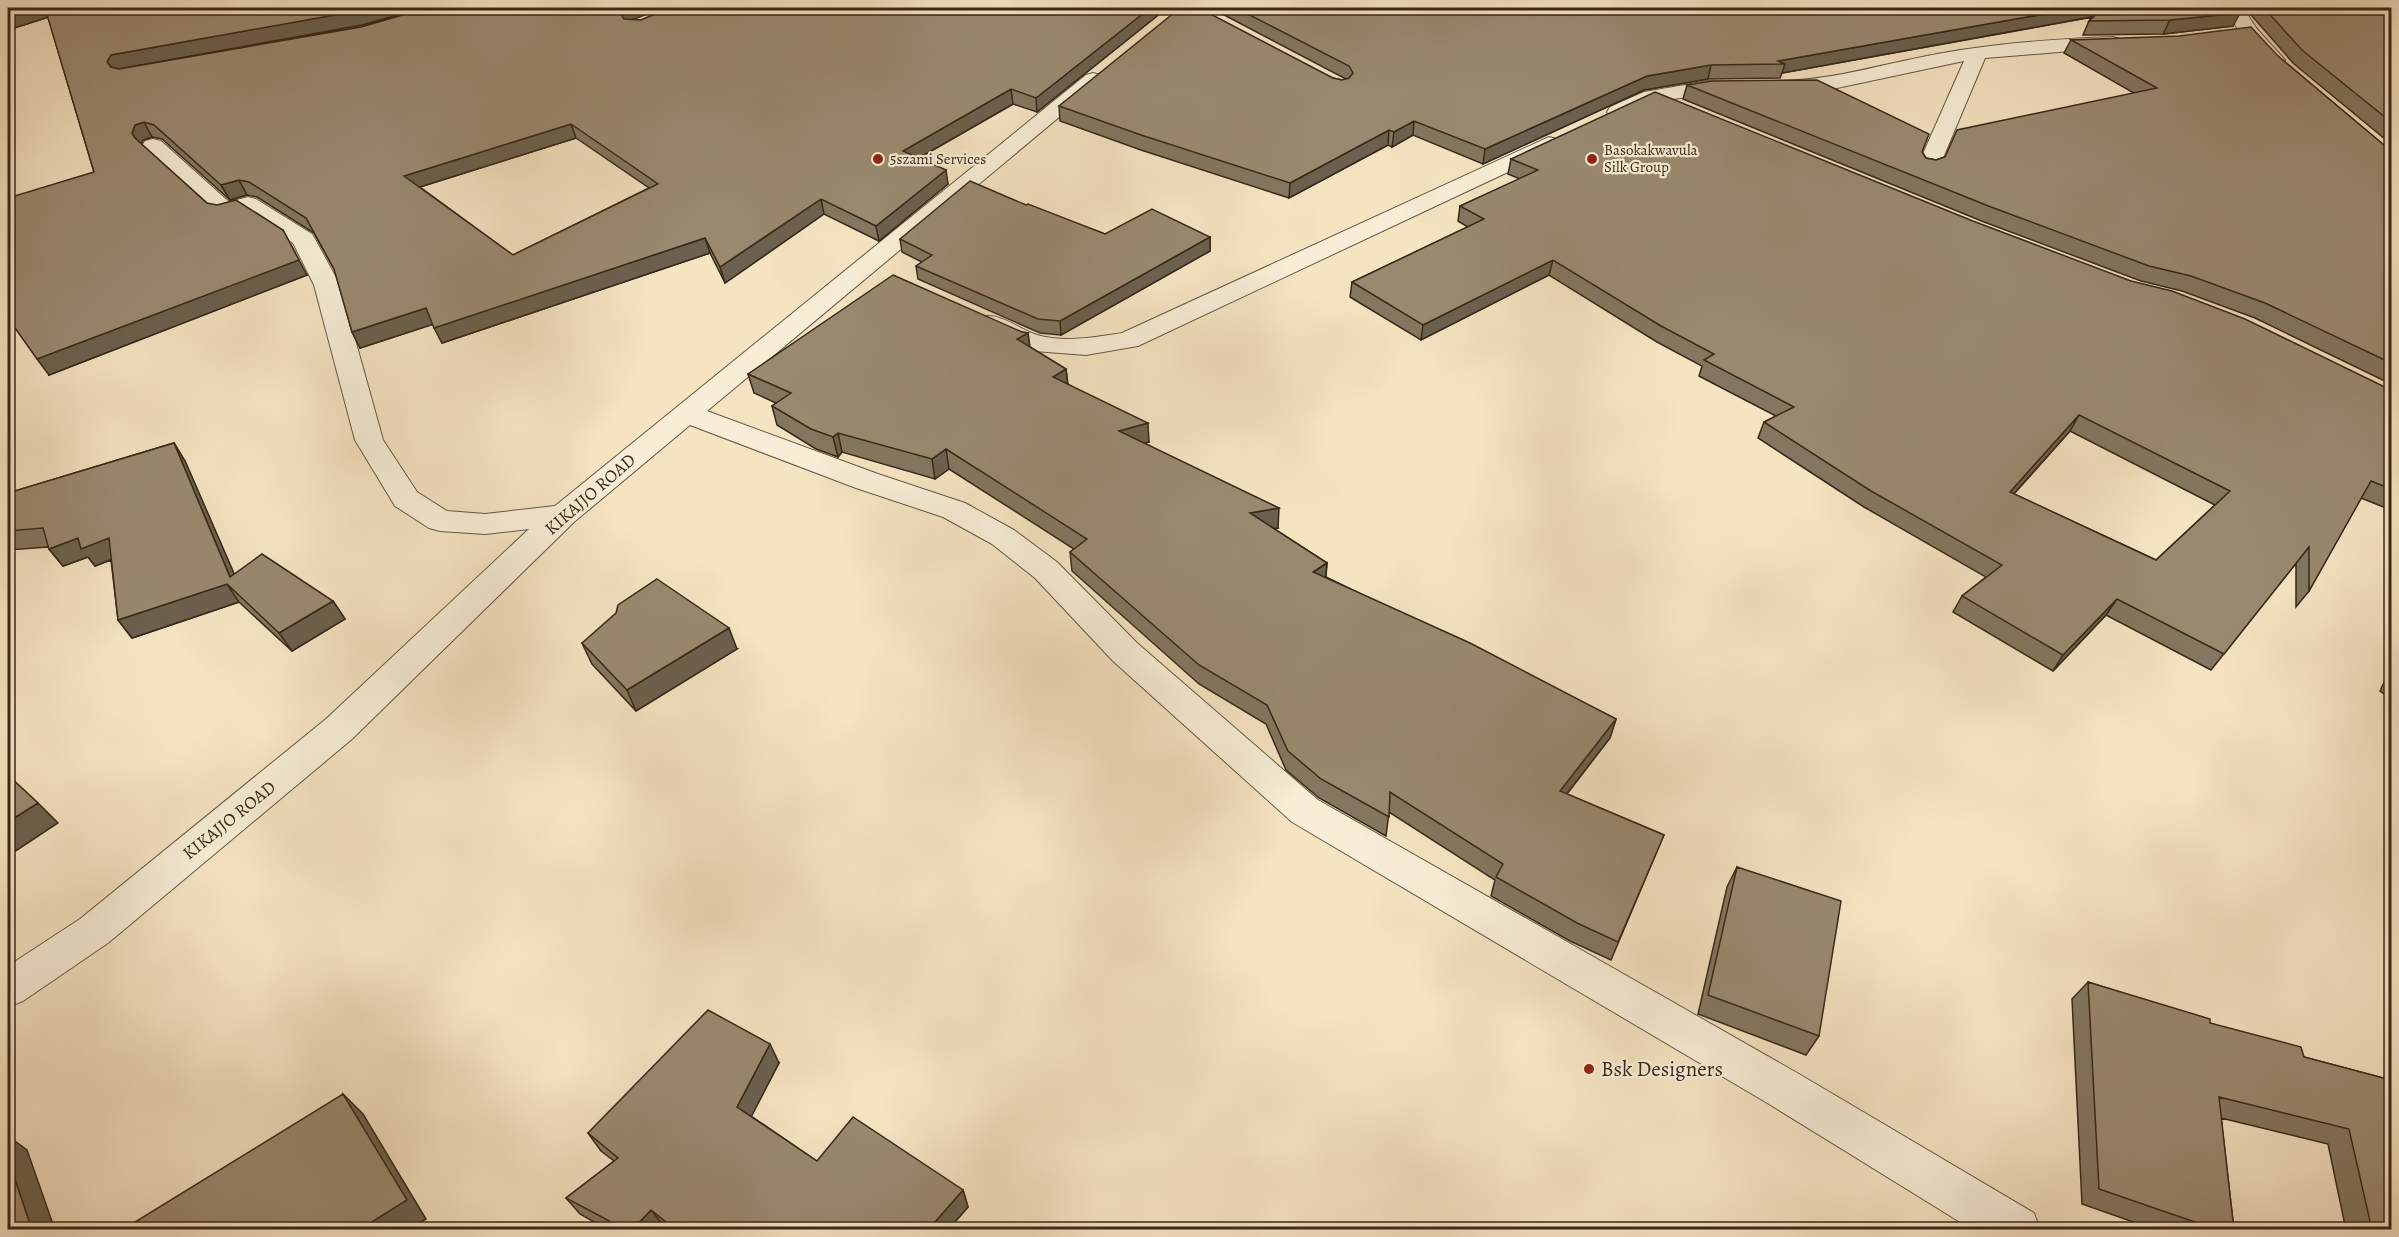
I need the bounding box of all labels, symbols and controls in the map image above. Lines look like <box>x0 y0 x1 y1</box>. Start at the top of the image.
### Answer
place label: Basokakwavula Silk Group <box>1604 140 1698 177</box>
place label: 5szami Services <box>890 149 986 169</box>
marker: 5szami Services <box>871 152 885 166</box>
marker: Basokakwavula Silk Group <box>1585 152 1599 166</box>
street label: KIKAJJO ROAD <box>539 448 641 540</box>
street label: KIKAJJO ROAD <box>177 775 281 865</box>
place label: Bsk Designers <box>1601 1055 1723 1083</box>
marker: Bsk Designers <box>1582 1062 1596 1076</box>

